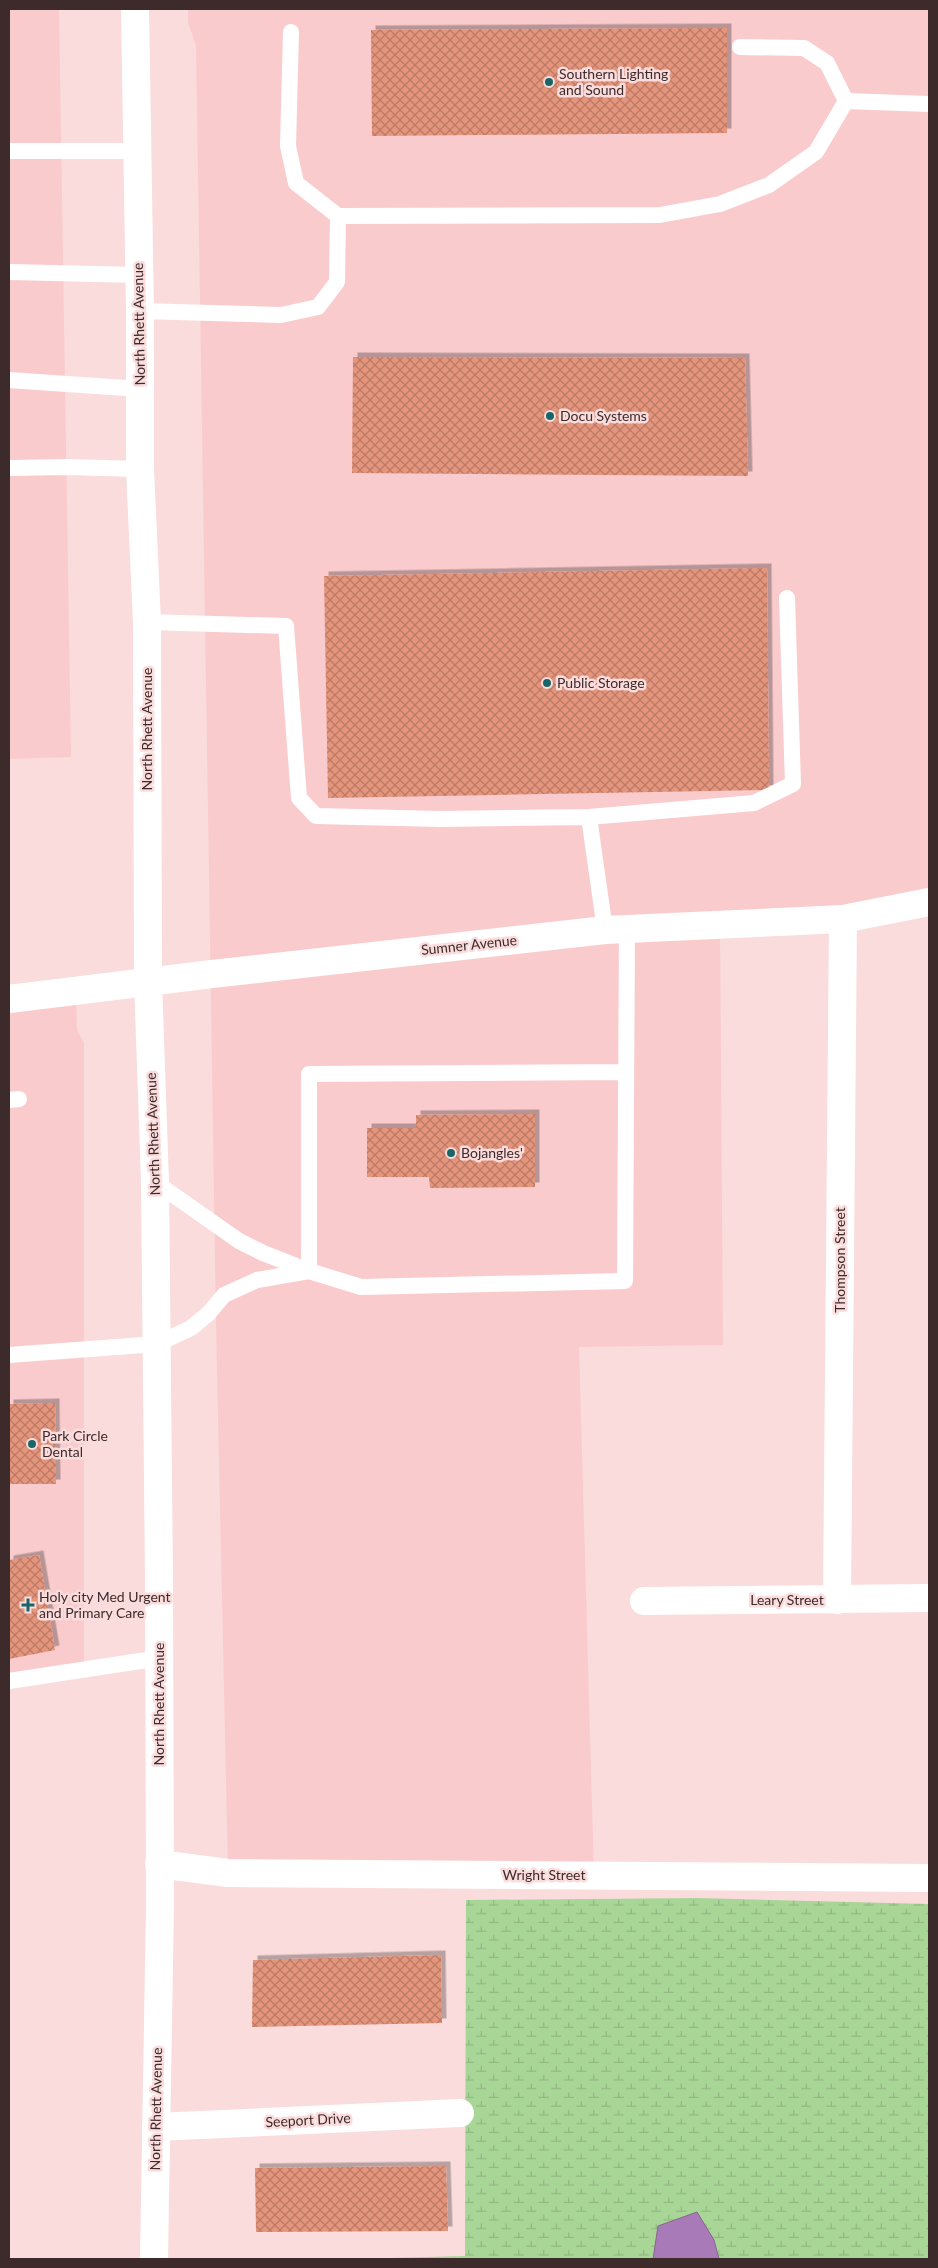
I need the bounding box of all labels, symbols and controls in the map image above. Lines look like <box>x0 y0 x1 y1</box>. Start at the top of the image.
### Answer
place label: Southern Lighting and Sound <box>559 65 668 98</box>
marker: Southern Lighting and Sound <box>543 76 555 88</box>
street label: North Rhett Avenue <box>129 262 148 386</box>
place label: Docu Systems <box>560 407 647 424</box>
marker: Docu Systems <box>544 410 556 422</box>
street label: North Rhett Avenue <box>138 668 155 790</box>
place label: Public Storage <box>557 674 645 691</box>
marker: Public Storage <box>541 677 553 689</box>
street label: Sumner Avenue <box>420 931 518 958</box>
street label: North Rhett Avenue <box>142 1072 163 1196</box>
place label: Bojangles' <box>461 1144 523 1161</box>
marker: Bojangles' <box>445 1147 457 1159</box>
street label: Thompson Street <box>831 1207 848 1313</box>
place label: Park Circle Dental <box>42 1427 108 1460</box>
marker: Park Circle Dental <box>26 1438 38 1450</box>
place label: Holy city Med Urgent and Primary Care <box>39 1588 171 1621</box>
street label: Leary Street <box>750 1591 824 1608</box>
marker: Holy city Med Urgent and Primary Care <box>21 1598 35 1612</box>
street label: North Rhett Avenue <box>150 1643 167 1765</box>
street label: Wright Street <box>503 1866 585 1883</box>
street label: North Rhett Avenue <box>146 2047 165 2171</box>
street label: Seeport Drive <box>265 2109 351 2130</box>

